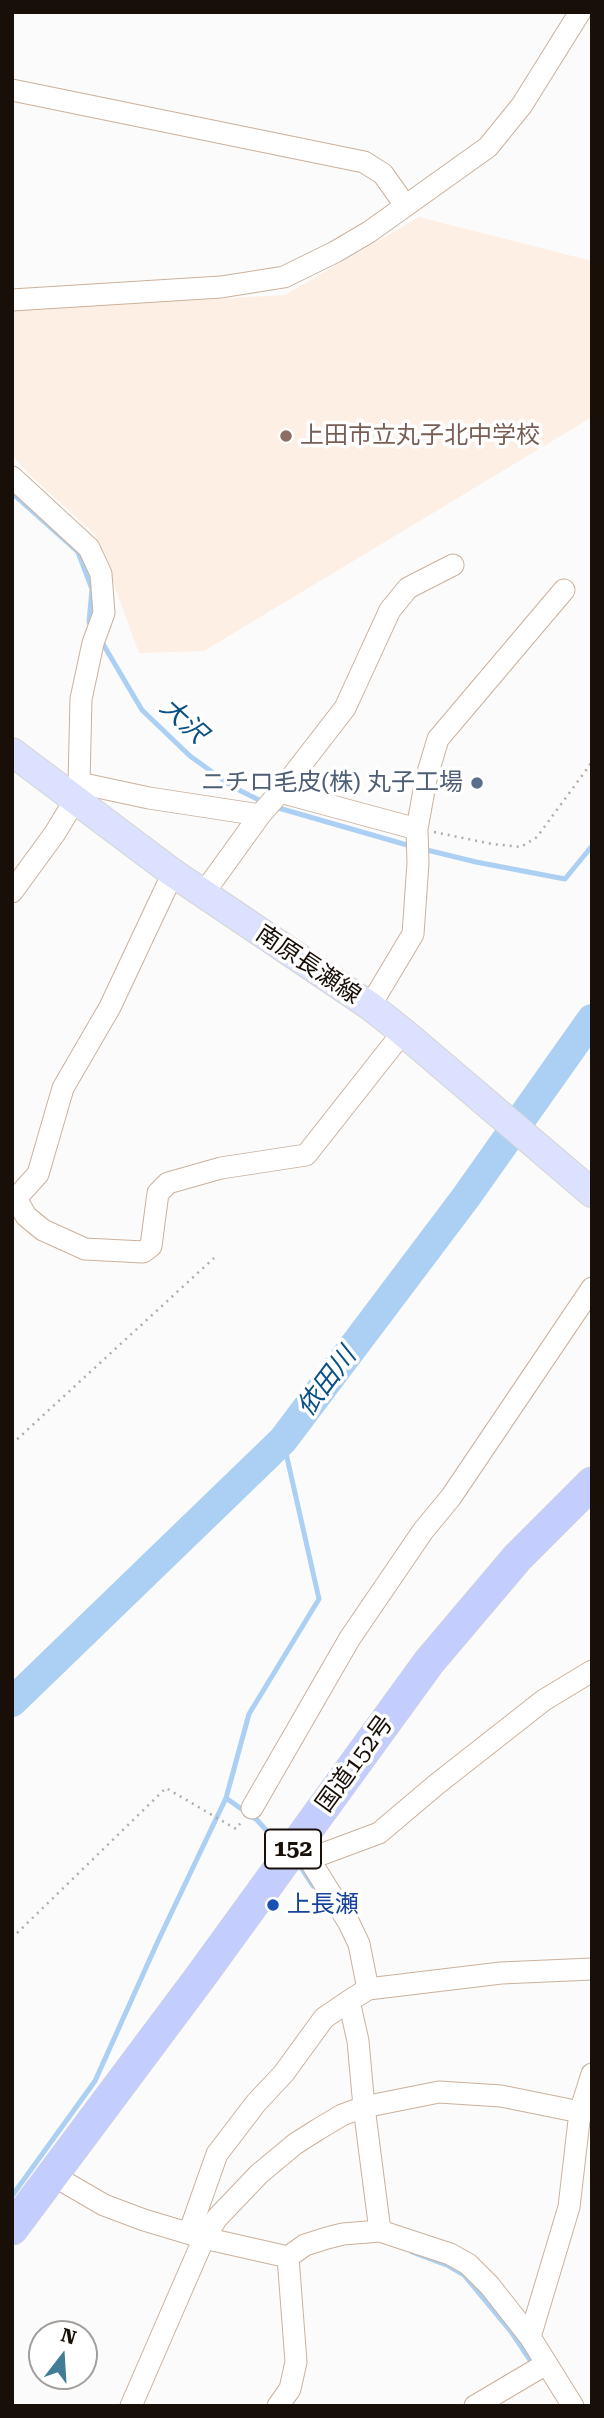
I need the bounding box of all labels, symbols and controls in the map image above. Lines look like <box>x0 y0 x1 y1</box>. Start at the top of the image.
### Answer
place label: 上田市立丸子北中学校 <box>300 422 540 450</box>
marker: 上田市立丸子北中学校 <box>278 428 294 444</box>
water label: 大沢 <box>153 692 213 750</box>
place label: ニチロ毛皮(株) 丸子工場 <box>201 769 463 797</box>
marker: ニチロ毛皮(株) 丸子工場 <box>469 775 485 791</box>
street label: 南原長瀬線 <box>250 920 366 1010</box>
water label: 依田川 <box>291 1341 363 1423</box>
street label: 国道152号 <box>310 1710 400 1818</box>
road number: 152 <box>265 1830 321 1868</box>
place label: 上長瀬 <box>287 1891 359 1919</box>
marker: 上長瀬 <box>265 1897 281 1913</box>
north arrow <box>28 2320 98 2390</box>
text: N <box>58 2323 79 2349</box>

